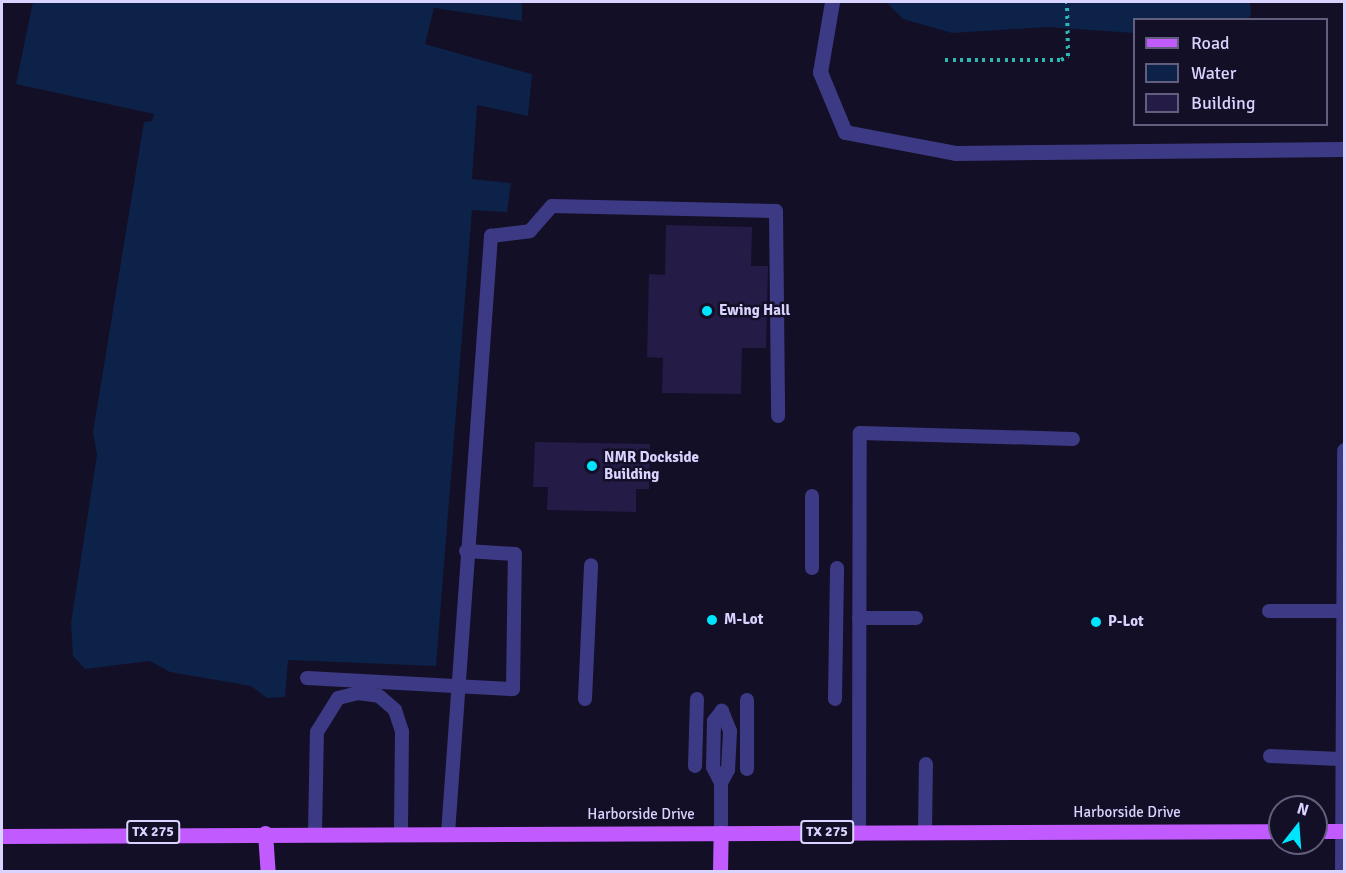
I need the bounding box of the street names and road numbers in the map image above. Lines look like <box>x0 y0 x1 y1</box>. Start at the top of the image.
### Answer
street label: Harborside Drive <box>1073 804 1181 822</box>
street label: Harborside Drive <box>587 806 695 824</box>
road number: TX 275 <box>126 821 180 843</box>
road number: TX 275 <box>800 821 854 843</box>

